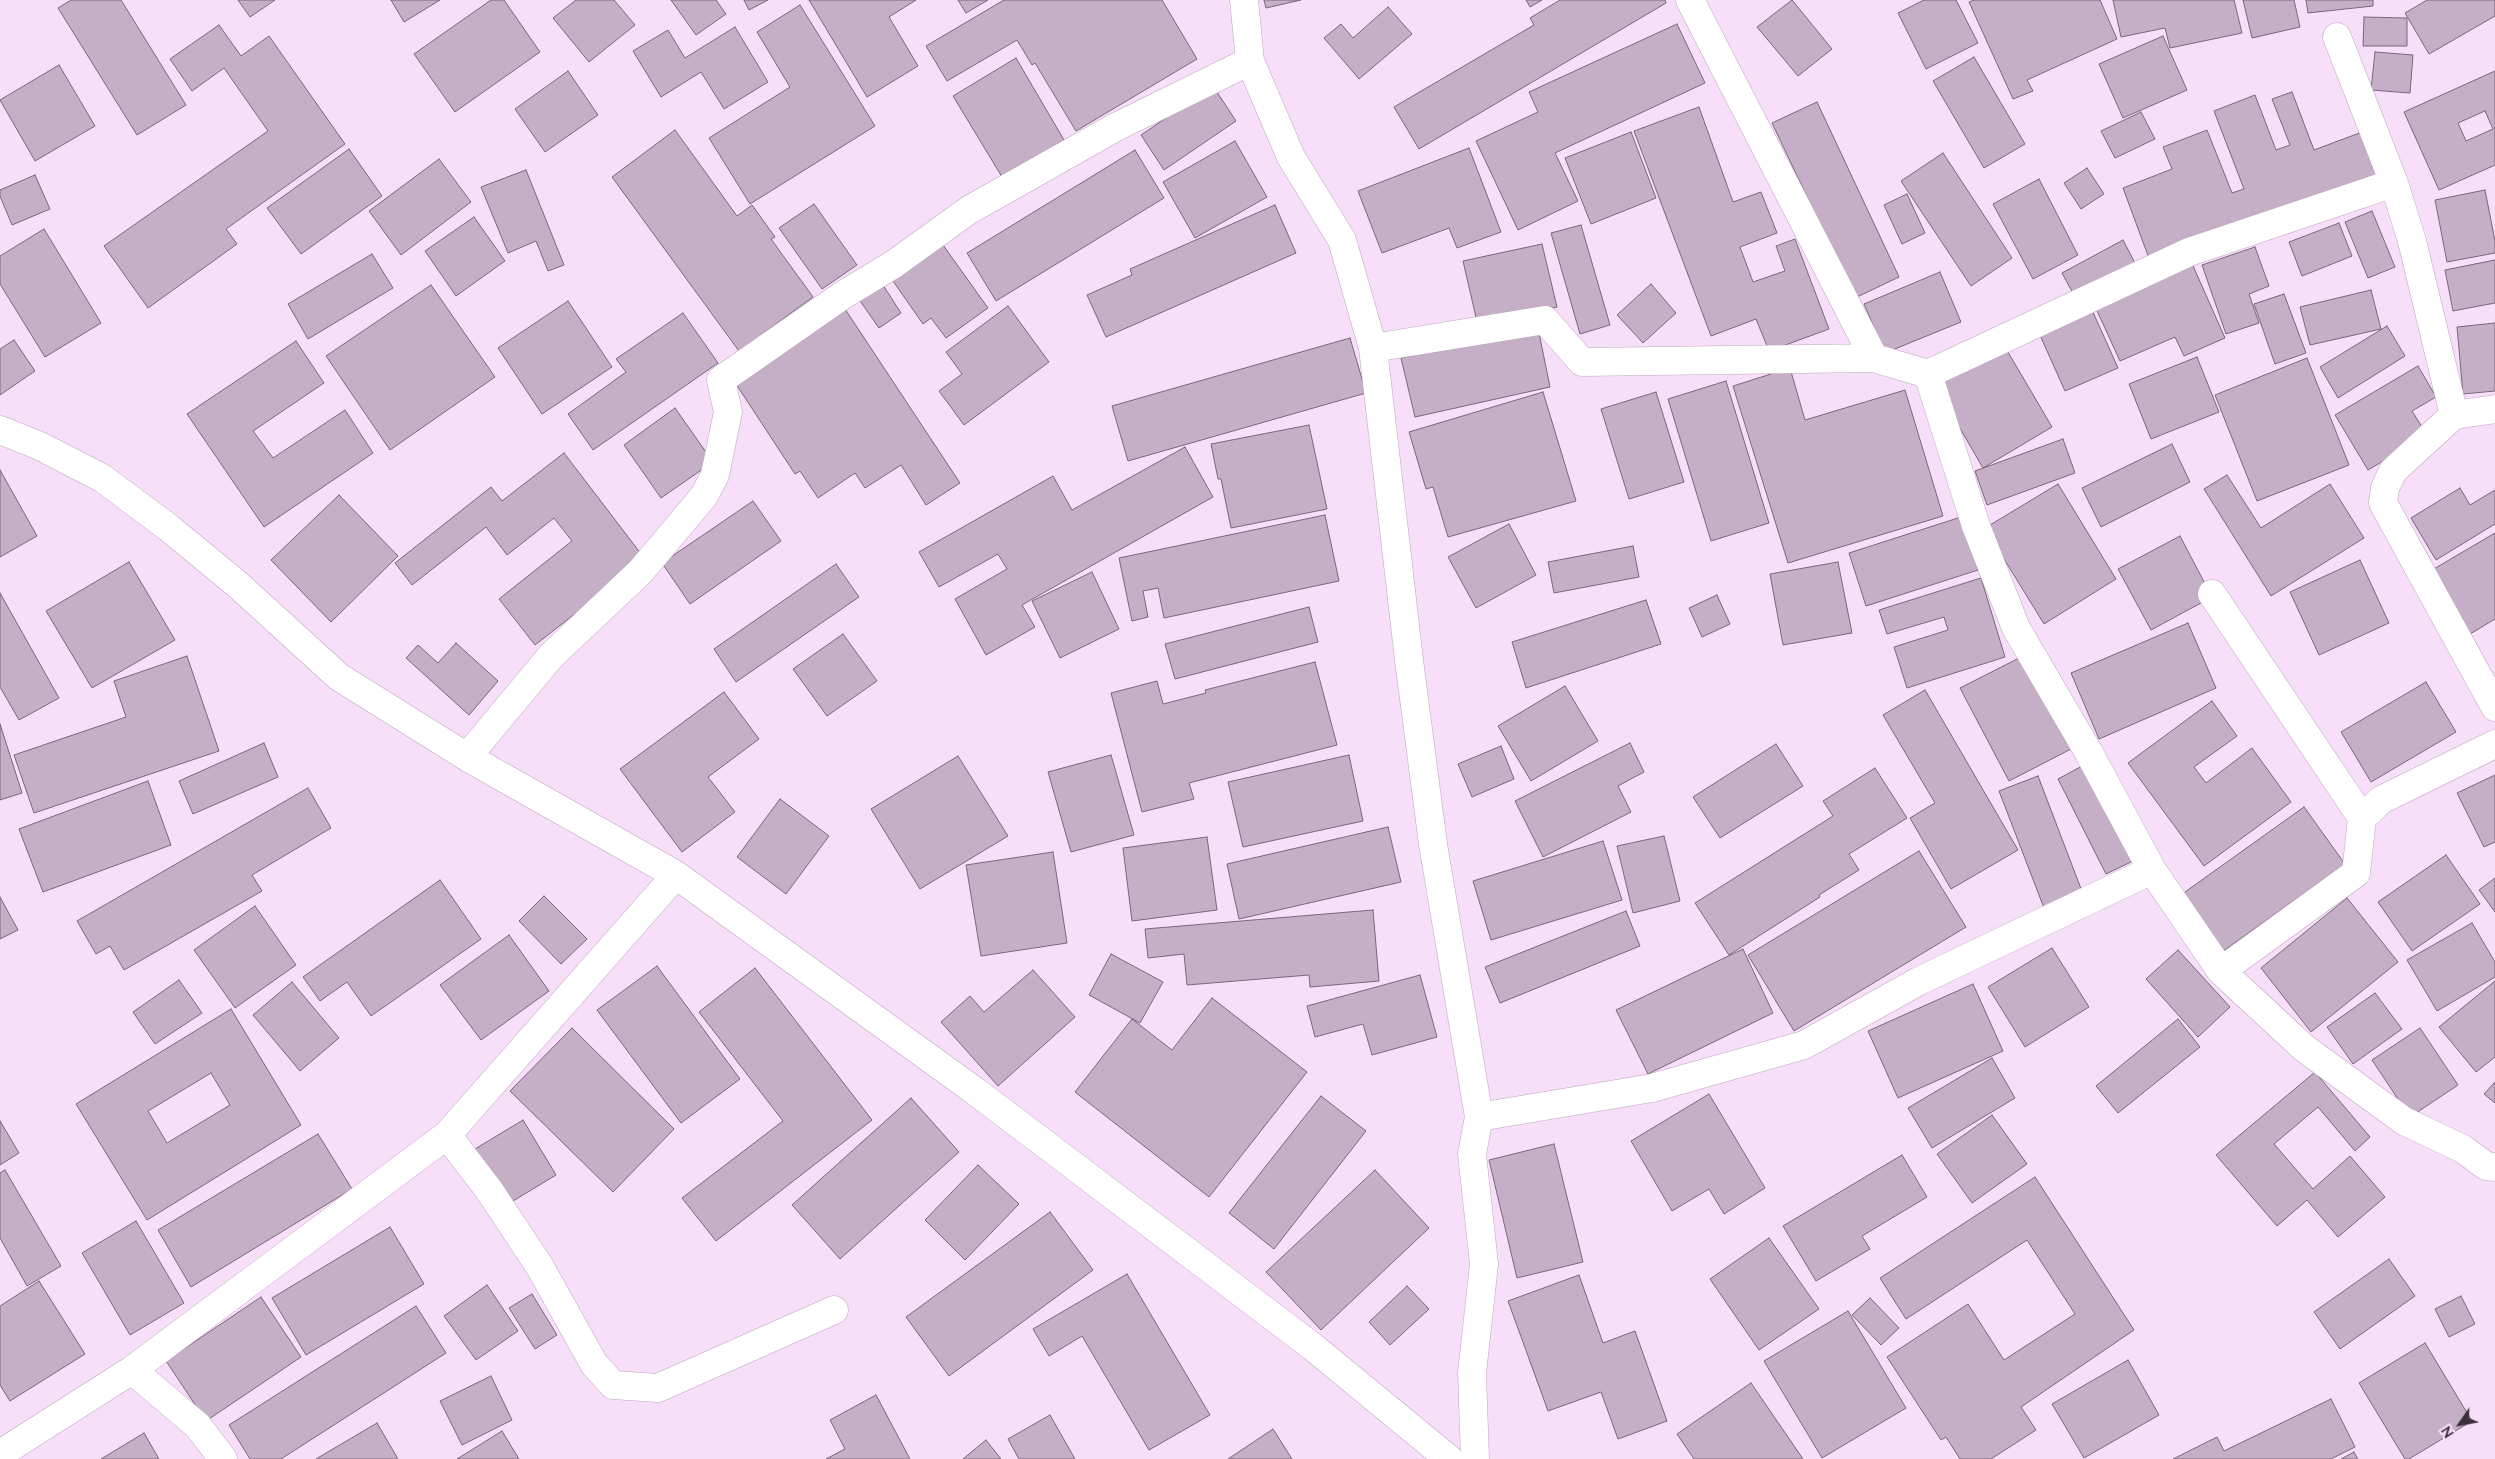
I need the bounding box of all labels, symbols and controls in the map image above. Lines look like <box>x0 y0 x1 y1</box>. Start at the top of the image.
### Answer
north arrow <box>2435 1399 2485 1449</box>
text: N <box>2437 1423 2458 1442</box>

